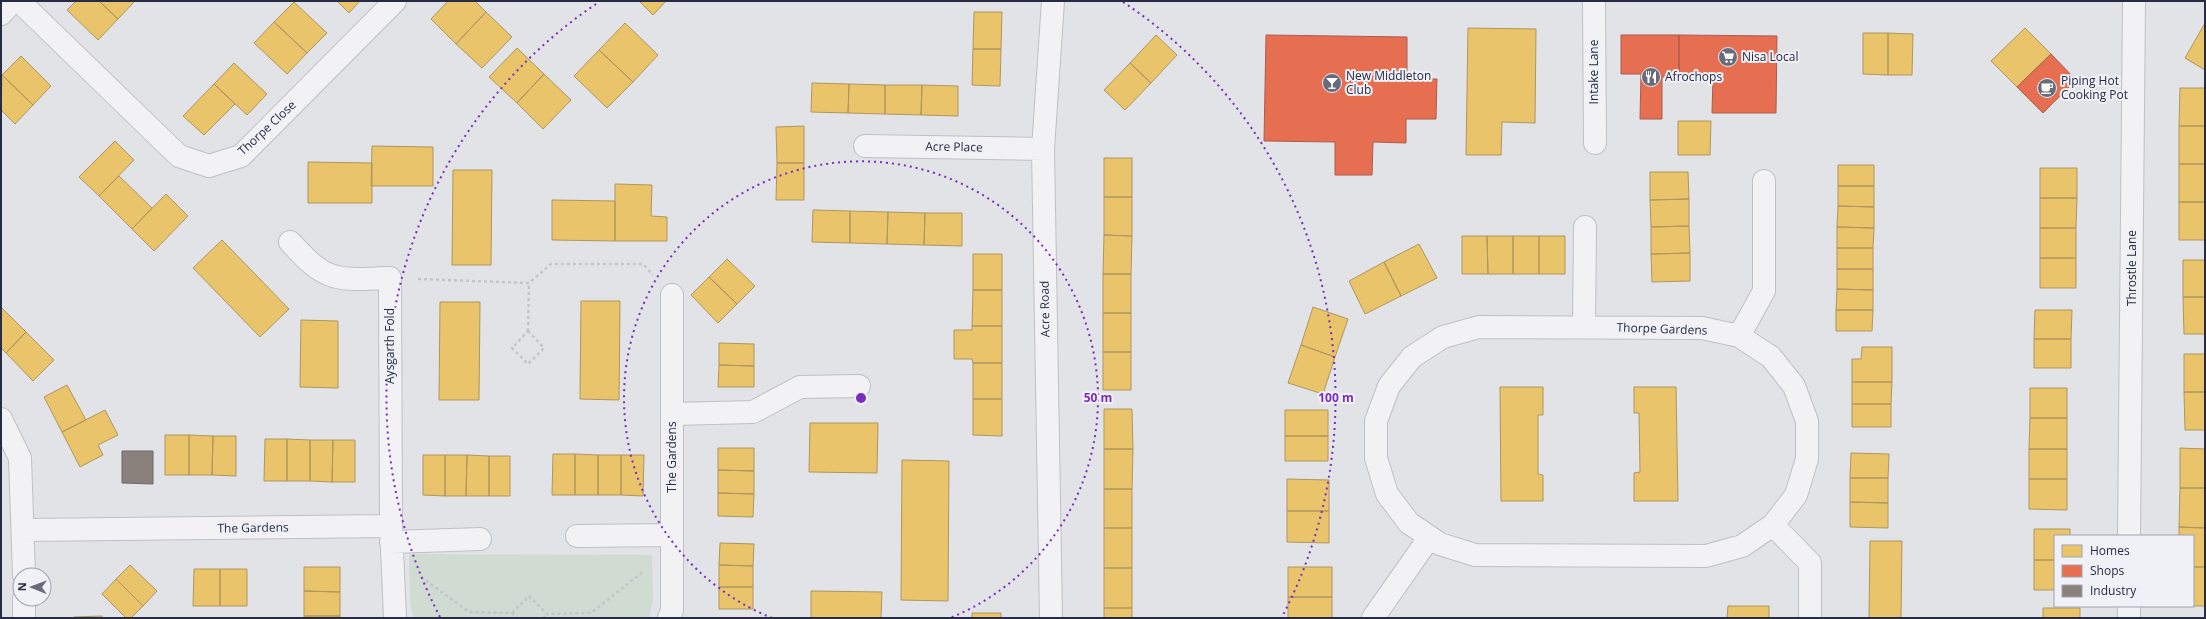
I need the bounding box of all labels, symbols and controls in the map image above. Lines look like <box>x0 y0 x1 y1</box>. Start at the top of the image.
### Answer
street label: Intake Lane <box>1585 39 1602 104</box>
supermarket icon: Nisa Local <box>1717 46 1739 68</box>
place label: Nisa Local <box>1742 48 1799 65</box>
restaurant icon: Afrochops <box>1640 66 1662 88</box>
place label: New Middleton Club <box>1346 67 1431 98</box>
place label: Afrochops <box>1665 68 1722 85</box>
bar icon: New Middleton Club <box>1321 72 1343 94</box>
place label: Piping Hot Cooking Pot <box>2061 72 2128 103</box>
cafe icon: Piping Hot Cooking Pot <box>2036 77 2058 99</box>
street label: Thorpe Close <box>234 96 300 159</box>
street label: Acre Place <box>925 137 983 156</box>
street label: Throstle Lane <box>2123 230 2140 306</box>
street label: Acre Road <box>1036 280 1053 338</box>
street label: Aysgarth Fold <box>381 308 398 384</box>
street label: Thorpe Gardens <box>1616 318 1708 339</box>
text: 50 m <box>1084 389 1112 406</box>
text: 100 m <box>1318 389 1354 406</box>
centre of rings <box>854 391 868 405</box>
street label: The Gardens <box>663 421 680 493</box>
street label: The Gardens <box>217 518 289 537</box>
legend <box>2054 535 2194 607</box>
text: Homes <box>2090 542 2130 559</box>
text: Shops <box>2090 562 2125 579</box>
north arrow <box>12 567 52 607</box>
text: N <box>14 582 29 591</box>
text: Industry <box>2090 582 2137 599</box>

